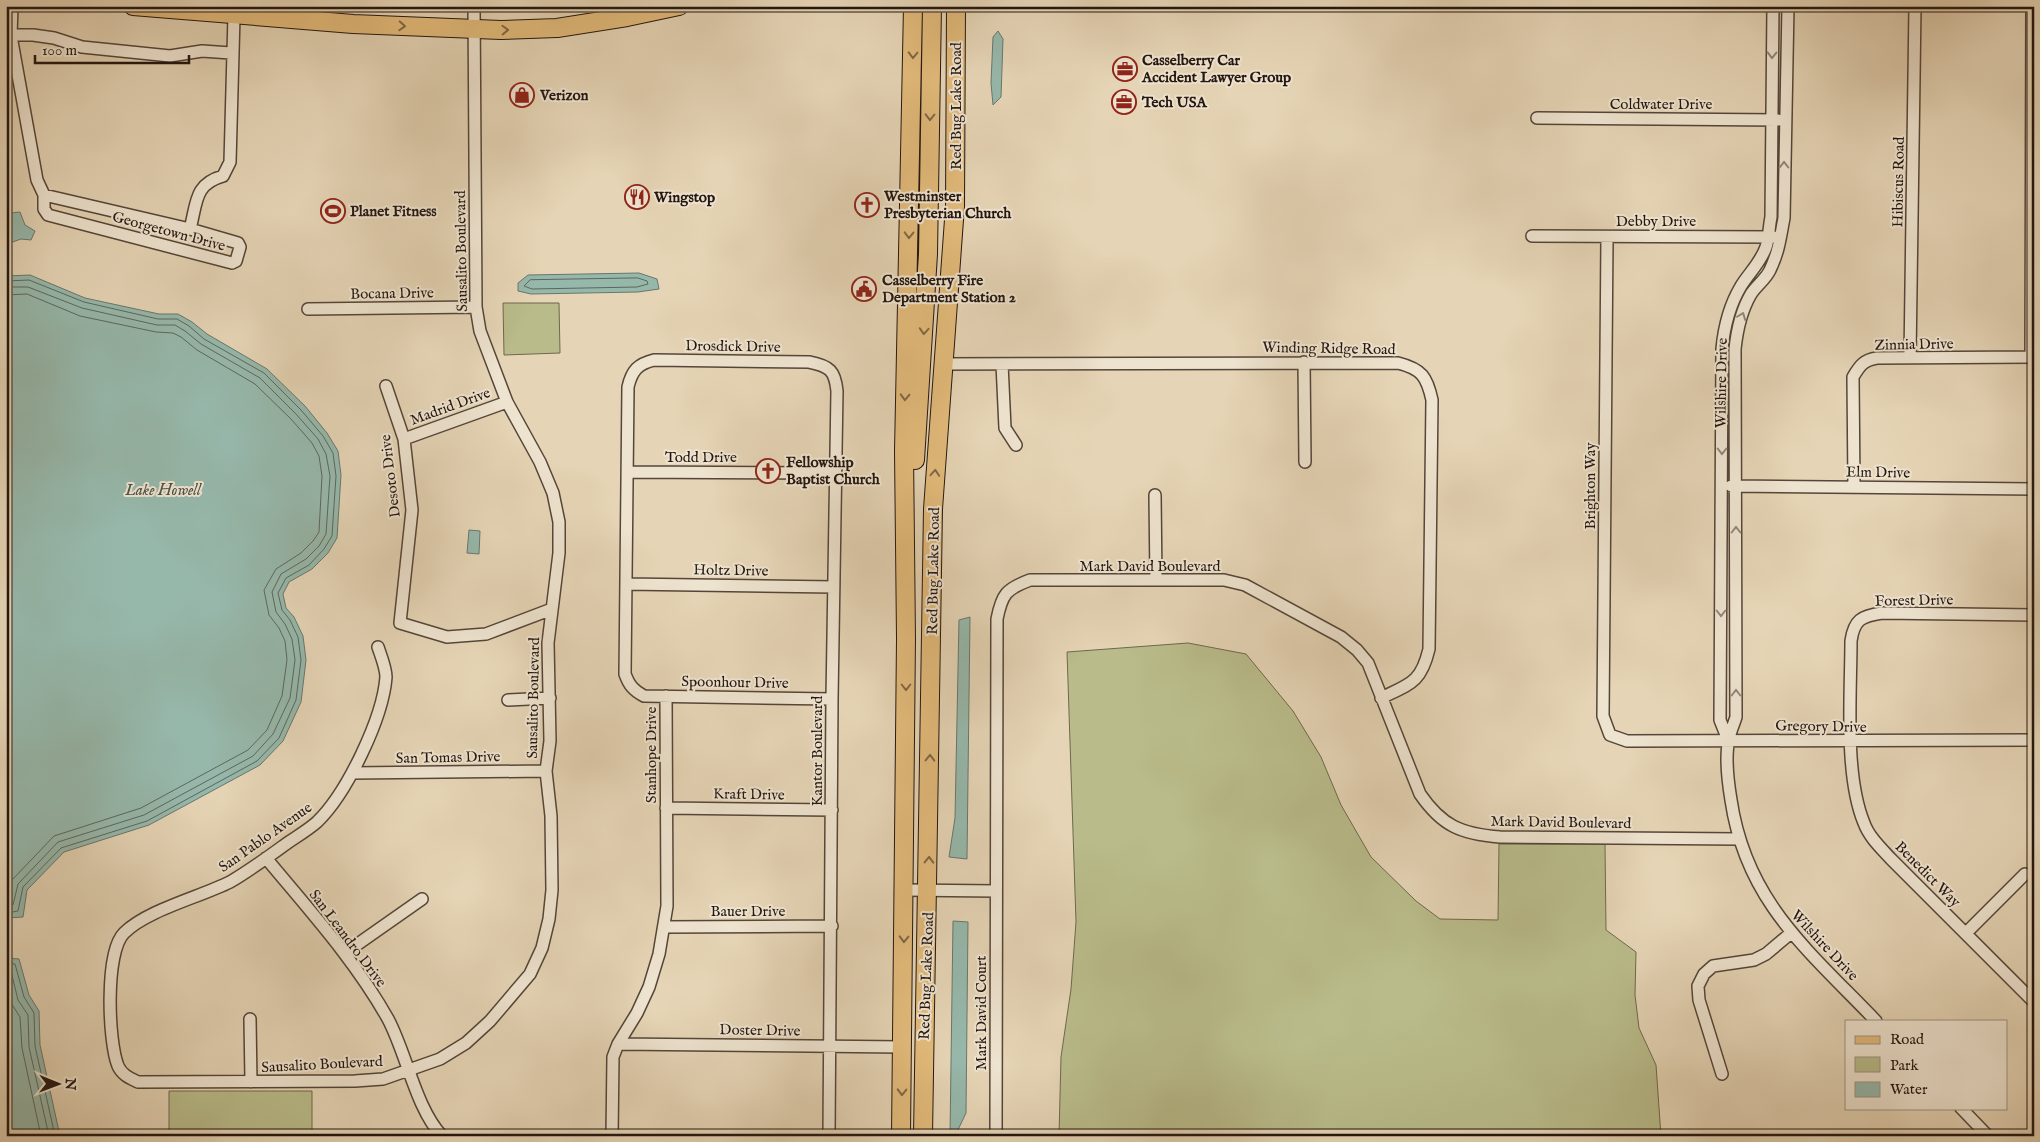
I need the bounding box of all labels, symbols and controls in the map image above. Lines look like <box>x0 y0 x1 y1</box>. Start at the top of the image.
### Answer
one-way arrow <box>398 21 406 31</box>
one-way arrow <box>502 25 510 35</box>
scale bar <box>35 32 189 64</box>
text: 100 m <box>42 41 78 60</box>
street label: Red Bug Lake Road <box>947 41 966 170</box>
place label: Casselberry Car Accident Lawyer Group <box>1141 51 1291 87</box>
one-way arrow <box>908 52 918 59</box>
one-way arrow <box>1767 52 1777 59</box>
office icon: Casselberry Car Accident Lawyer Group <box>1112 56 1138 82</box>
shop icon: Verizon <box>509 82 535 108</box>
place label: Verizon <box>539 86 588 105</box>
office icon: Tech USA <box>1111 89 1137 115</box>
place label: Tech USA <box>1141 93 1208 112</box>
street label: Coldwater Drive <box>1610 95 1712 114</box>
one-way arrow <box>925 113 936 121</box>
street label: Hibiscus Road <box>1888 135 1909 228</box>
one-way arrow <box>1779 160 1790 168</box>
restaurant icon: Wingstop <box>624 184 650 210</box>
place label: Westminster Presbyterian Church <box>883 187 1012 223</box>
place label: Wingstop <box>653 188 715 207</box>
street label: Sausalito Boulevard <box>451 189 472 312</box>
church icon: Westminster Presbyterian Church <box>854 192 880 218</box>
sports icon: Planet Fitness <box>320 198 346 224</box>
place label: Planet Fitness <box>350 202 437 221</box>
street label: Georgetown Drive <box>110 207 228 256</box>
street label: Debby Drive <box>1616 212 1696 231</box>
one-way arrow <box>904 231 915 239</box>
place label: Casselberry Fire Department Station 2 <box>882 271 1016 307</box>
public building icon: Casselberry Fire Department Station 2 <box>851 276 877 302</box>
street label: Bocana Drive <box>350 283 434 304</box>
one-way arrow <box>1736 312 1746 321</box>
one-way arrow <box>919 328 930 336</box>
street label: Zinnia Drive <box>1874 334 1954 355</box>
street label: Drosdick Drive <box>685 336 781 357</box>
street label: Winding Ridge Road <box>1262 338 1397 359</box>
street label: Wilshire Drive <box>1711 338 1732 428</box>
street label: Madrid Drive <box>407 383 493 430</box>
one-way arrow <box>900 394 910 402</box>
street label: Desoto Drive <box>376 433 405 519</box>
street label: Brighton Way <box>1581 442 1600 530</box>
street label: Todd Drive <box>665 448 737 467</box>
one-way arrow <box>1717 448 1727 455</box>
place label: Fellowship Baptist Church <box>786 453 881 489</box>
church icon: Fellowship Baptist Church <box>755 458 781 484</box>
street label: Elm Drive <box>1846 462 1910 483</box>
one-way arrow <box>930 469 941 477</box>
water label: Lake Howell <box>124 481 202 501</box>
street label: Red Bug Lake Road <box>923 506 944 635</box>
one-way arrow <box>1731 526 1741 534</box>
street label: Mark David Boulevard <box>1080 557 1221 576</box>
street label: Holtz Drive <box>693 560 769 581</box>
street label: Forest Drive <box>1875 590 1954 611</box>
one-way arrow <box>1716 610 1726 618</box>
street label: Sausalito Boulevard <box>523 636 544 759</box>
street label: Spoonhour Drive <box>681 672 789 693</box>
one-way arrow <box>901 684 911 691</box>
one-way arrow <box>1731 688 1741 696</box>
street label: Kantor Boulevard <box>808 695 827 806</box>
street label: Stanhope Drive <box>642 707 661 803</box>
street label: Gregory Drive <box>1775 716 1867 737</box>
street label: San Tomas Drive <box>396 747 501 768</box>
one-way arrow <box>925 754 935 762</box>
street label: Kraft Drive <box>713 784 785 805</box>
street label: San Pablo Avenue <box>215 798 316 877</box>
street label: Mark David Boulevard <box>1490 812 1633 833</box>
street label: Benedict Way <box>1891 837 1965 912</box>
one-way arrow <box>924 855 934 863</box>
street label: San Leandro Drive <box>305 886 391 991</box>
street label: Bauer Drive <box>711 902 786 921</box>
street label: Wilshire Drive <box>1787 906 1862 985</box>
street label: Red Bug Lake Road <box>915 911 938 1040</box>
one-way arrow <box>899 935 909 943</box>
street label: Mark David Court <box>972 956 991 1070</box>
street label: Doster Drive <box>719 1020 801 1041</box>
legend <box>1845 1020 2008 1110</box>
text: Road <box>1890 1030 1925 1049</box>
street label: Sausalito Boulevard <box>261 1052 384 1077</box>
text: Park <box>1890 1056 1920 1075</box>
north arrow <box>32 1060 82 1110</box>
text: N <box>61 1077 79 1090</box>
text: Water <box>1890 1080 1928 1099</box>
one-way arrow <box>897 1088 907 1096</box>

